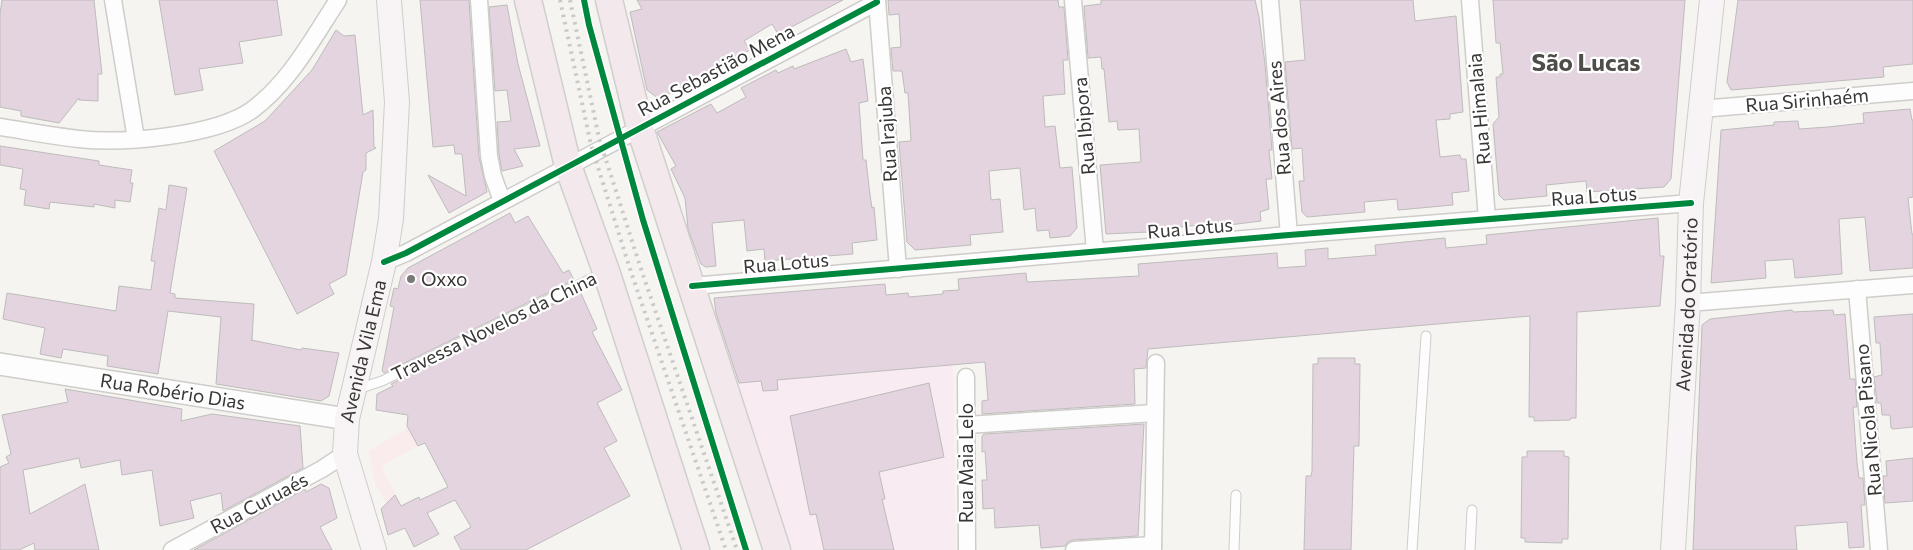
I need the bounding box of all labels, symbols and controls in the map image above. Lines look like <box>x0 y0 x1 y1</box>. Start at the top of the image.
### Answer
street label: Rua Sebastião Mena <box>633 18 798 121</box>
district label: São Lucas <box>1532 47 1640 76</box>
street label: Rua Himalaia <box>1462 52 1495 166</box>
street label: Rua dos Aires <box>1262 60 1295 176</box>
street label: Rua Ibipora <box>1068 76 1099 176</box>
street label: Rua Sirinhaém <box>1744 83 1870 116</box>
street label: Rua Irajuba <box>872 85 901 183</box>
street label: Rua Lotus <box>1550 181 1638 210</box>
street label: Rua Lotus <box>1146 212 1234 243</box>
street label: Avenida do Oratório <box>1671 217 1702 392</box>
street label: Rua Lotus <box>742 247 830 278</box>
street label: Travessa Novelos da China <box>388 266 600 385</box>
place label: Oxxo <box>421 267 467 290</box>
marker: Oxxo <box>405 273 417 285</box>
street label: Avenida Vila Ema <box>335 277 390 425</box>
street label: Rua Nicola Pisano <box>1849 343 1886 497</box>
street label: Rua Robério Dias <box>99 368 247 414</box>
street label: Rua Maia Lelo <box>954 403 977 523</box>
street label: Rua Curuaés <box>206 467 312 538</box>

